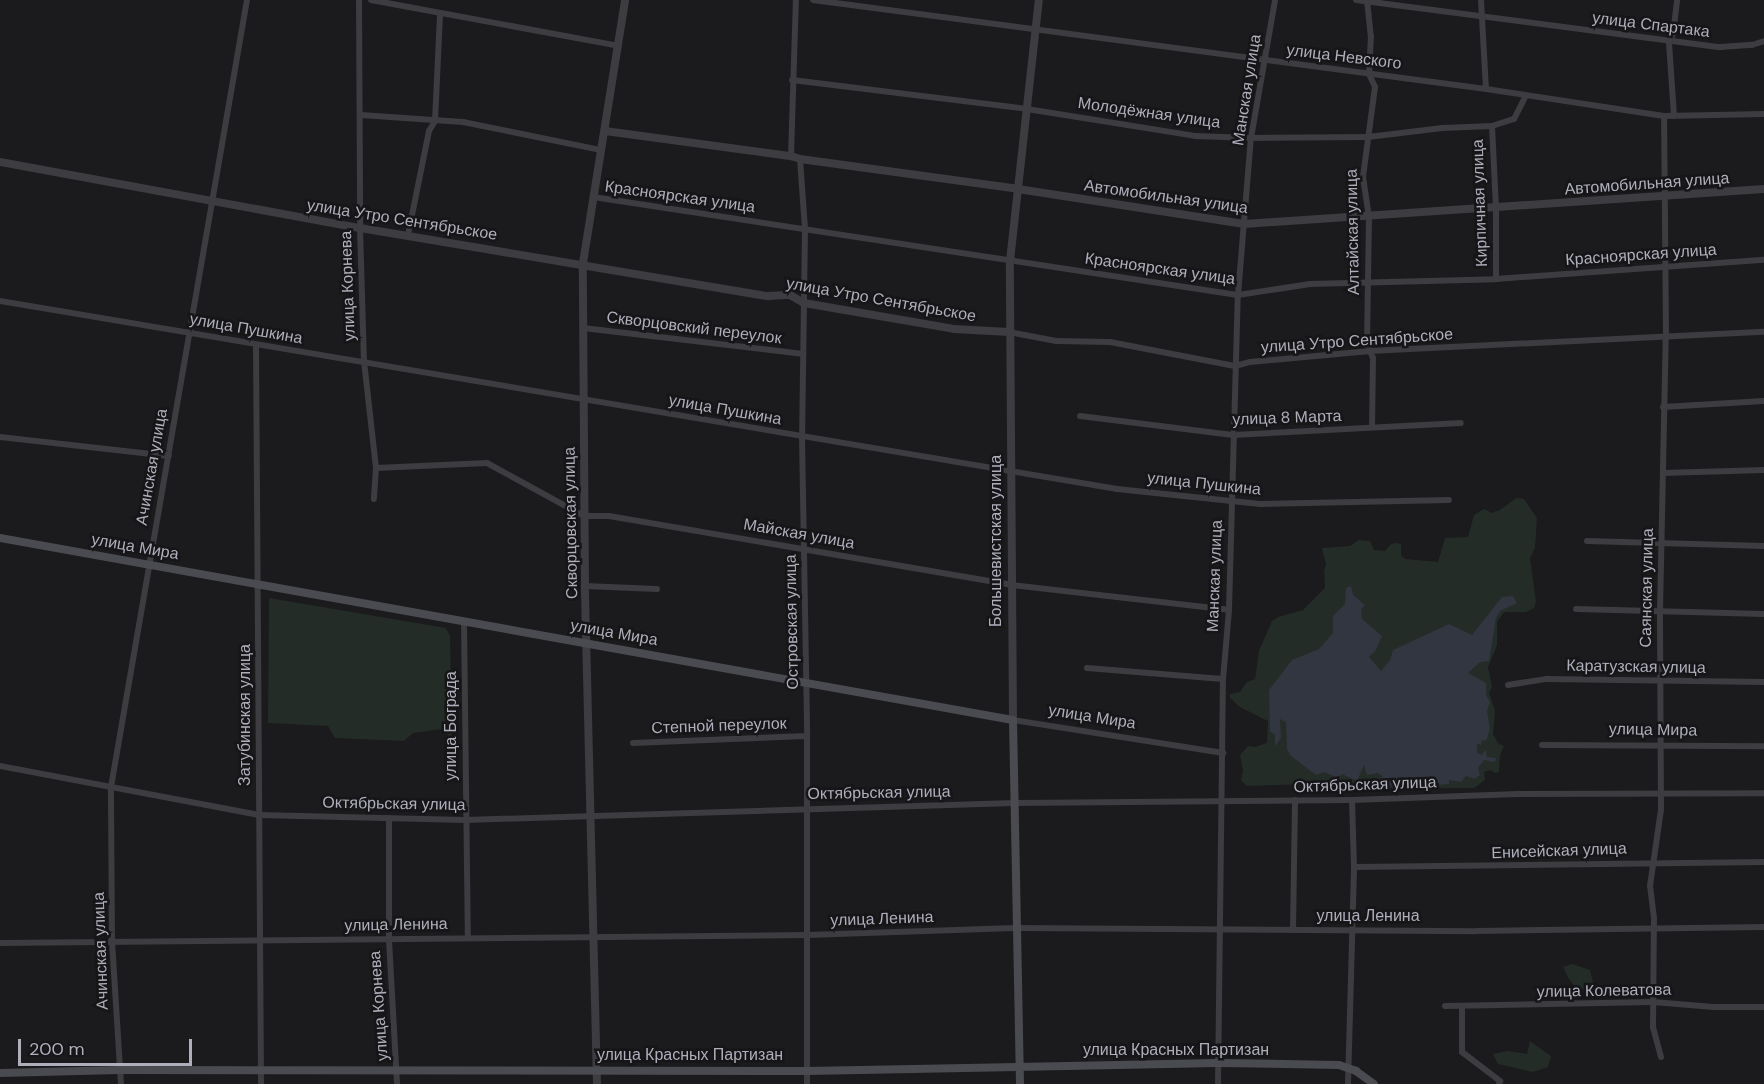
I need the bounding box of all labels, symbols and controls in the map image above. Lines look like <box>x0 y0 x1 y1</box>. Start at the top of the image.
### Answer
street label: улица Спартака <box>1591 8 1711 42</box>
street label: Манская улица <box>1229 33 1265 147</box>
street label: улица Невского <box>1286 40 1402 74</box>
street label: Молодёжная улица <box>1077 93 1221 133</box>
street label: Кирпичная улица <box>1468 139 1492 267</box>
street label: Алтайская улица <box>1342 169 1364 295</box>
street label: Автомобильная улица <box>1564 169 1730 199</box>
street label: Автомобильная улица <box>1083 176 1249 218</box>
street label: Красноярская улица <box>604 177 756 217</box>
street label: улица Утро Сентябрьское <box>305 195 499 245</box>
street label: улица Корнева <box>336 231 360 341</box>
street label: Красноярская улица <box>1565 240 1717 270</box>
street label: Красноярская улица <box>1084 249 1236 289</box>
street label: улица Утро Сентябрьское <box>785 274 977 326</box>
street label: Скворцовский переулок <box>605 308 783 348</box>
street label: улица Пушкина <box>188 310 304 348</box>
street label: улица Утро Сентябрьское <box>1260 325 1454 357</box>
street label: улица Пушкина <box>667 391 783 429</box>
street label: улица 8 Марта <box>1232 406 1342 430</box>
street label: Ачинская улица <box>132 407 172 527</box>
street label: Скворцовская улица <box>560 447 582 599</box>
street label: Большевистская улица <box>986 455 1006 627</box>
street label: улица Пушкина <box>1146 468 1262 500</box>
street label: Майская улица <box>742 515 856 553</box>
street label: Манская улица <box>1203 520 1227 632</box>
street label: Саянская улица <box>1636 528 1658 648</box>
street label: улица Мира <box>90 530 180 564</box>
street label: Островская улица <box>781 554 803 690</box>
street label: улица Мира <box>569 616 659 650</box>
street label: Затубинская улица <box>235 644 255 786</box>
street label: Каратузская улица <box>1566 656 1706 678</box>
street label: улица Бограда <box>441 671 461 781</box>
street label: улица Мира <box>1047 701 1137 733</box>
street label: Степной переулок <box>651 714 787 738</box>
street label: улица Мира <box>1609 720 1697 740</box>
street label: Октябрьская улица <box>1293 773 1437 797</box>
street label: Октябрьская улица <box>807 782 951 804</box>
street label: Октябрьская улица <box>322 793 466 815</box>
street label: Енисейская улица <box>1491 839 1627 863</box>
street label: Ачинская улица <box>89 892 113 1010</box>
street label: улица Ленина <box>1316 906 1420 926</box>
street label: улица Ленина <box>830 908 934 930</box>
street label: улица Ленина <box>344 915 448 935</box>
street label: улица Корнева <box>366 950 392 1062</box>
street label: улица Колеватова <box>1537 980 1671 1002</box>
scale bar <box>21 1027 195 1065</box>
text: 200 m <box>29 1037 85 1061</box>
street label: улица Красных Партизан <box>1083 1040 1269 1060</box>
street label: улица Красных Партизан <box>597 1045 783 1065</box>

